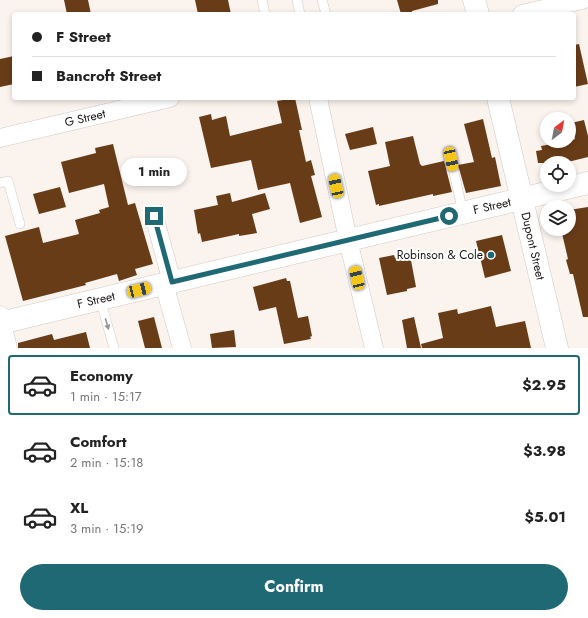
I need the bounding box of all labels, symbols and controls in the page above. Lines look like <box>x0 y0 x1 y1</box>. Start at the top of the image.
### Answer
text: F Street <box>56 26 111 48</box>
text: Bancroft Street <box>56 65 161 87</box>
street label: G Street <box>63 105 107 131</box>
north arrow <box>540 112 576 148</box>
map controls <box>540 112 576 236</box>
car <box>443 146 459 172</box>
button: locate <box>540 156 576 192</box>
callout: 1 min <box>121 158 187 186</box>
text: 1 min <box>138 162 170 181</box>
car <box>328 173 344 199</box>
street label: F Street <box>471 193 513 219</box>
button: layers <box>540 200 576 236</box>
route end <box>145 207 163 225</box>
route start <box>440 207 458 225</box>
street label: Dupont Street <box>516 210 550 282</box>
place label: Robinson & Cole <box>397 246 483 264</box>
marker: Robinson & Cole <box>486 250 496 260</box>
car <box>348 265 366 291</box>
car <box>126 281 152 299</box>
street label: F Street <box>75 287 117 313</box>
one-way arrow <box>104 318 110 330</box>
text: Economy <box>70 365 133 387</box>
icon: car <box>22 367 58 403</box>
text: $2.95 <box>522 374 566 396</box>
text: 1 min · 15:17 <box>70 387 142 406</box>
text: Comfort <box>70 431 127 453</box>
icon: car <box>22 433 58 469</box>
text: $3.98 <box>523 440 566 462</box>
text: 2 min · 15:18 <box>70 453 143 472</box>
text: XL <box>70 497 88 519</box>
icon: car <box>22 499 58 535</box>
text: $5.01 <box>525 506 566 528</box>
text: 3 min · 15:19 <box>70 519 143 538</box>
button: Confirm <box>20 564 568 610</box>

